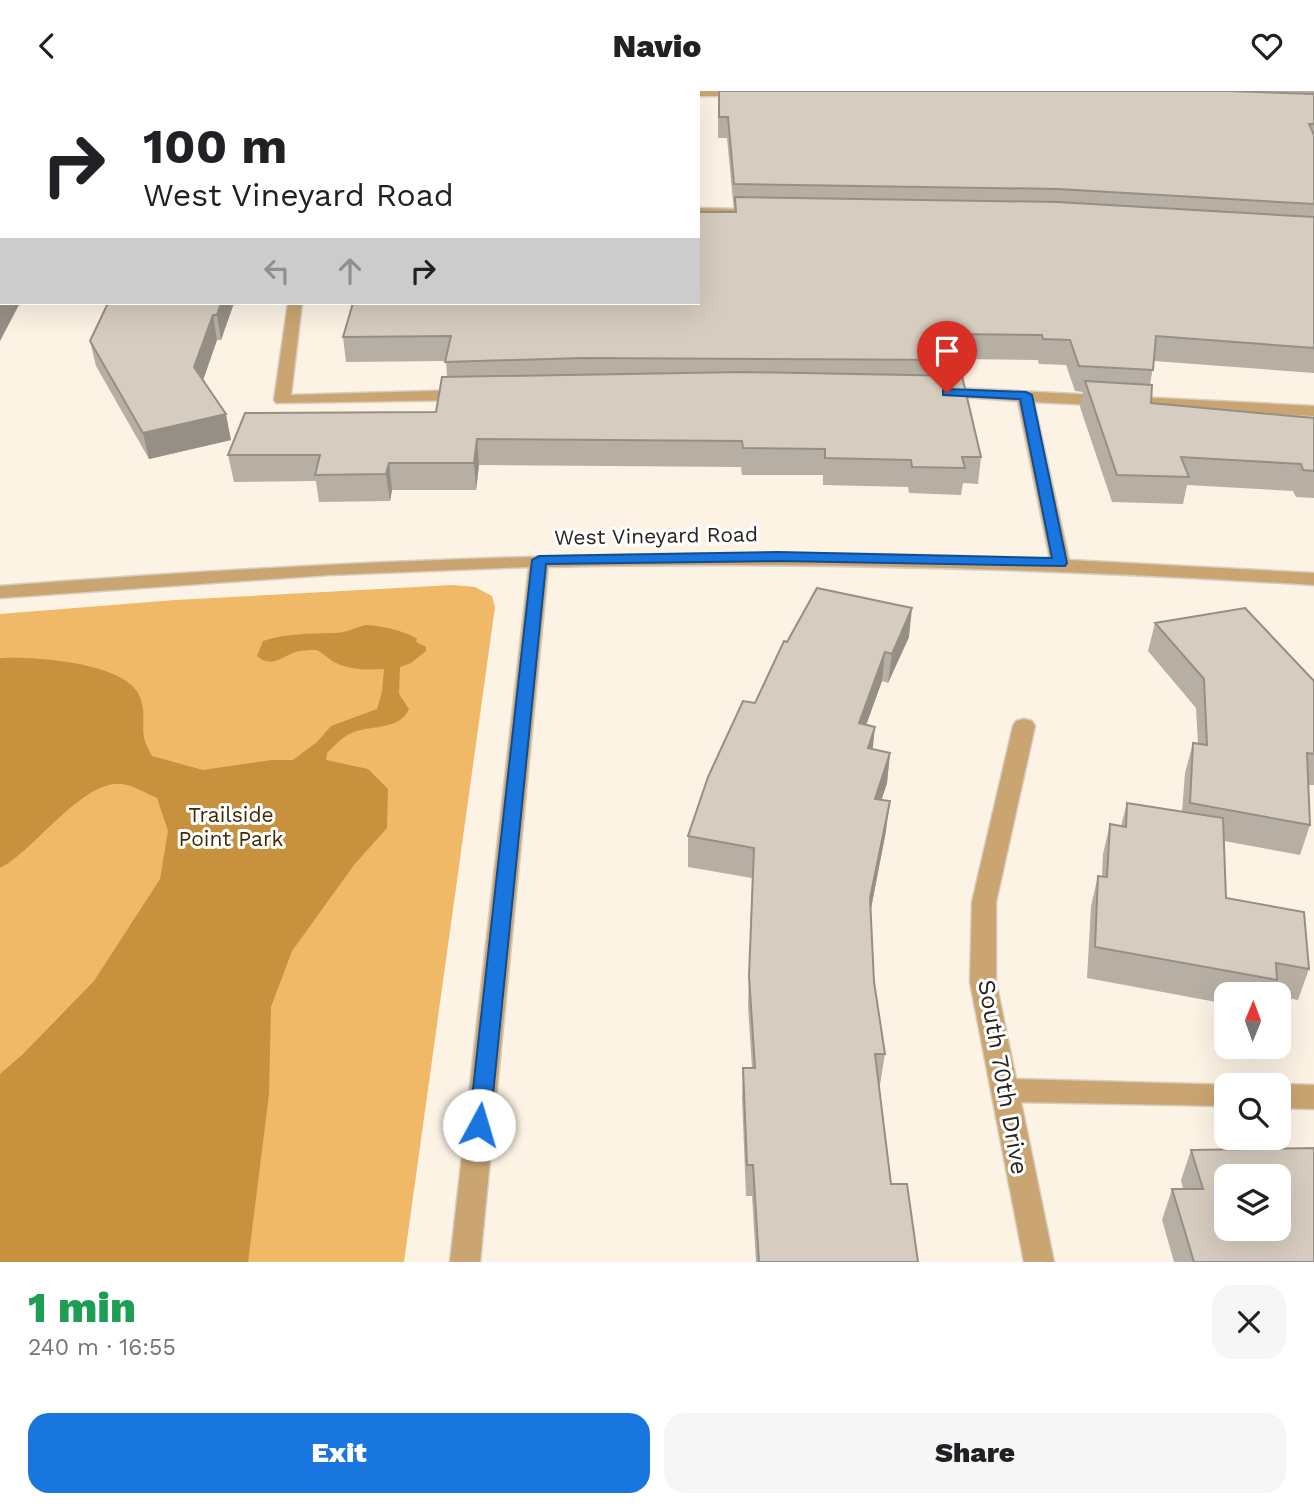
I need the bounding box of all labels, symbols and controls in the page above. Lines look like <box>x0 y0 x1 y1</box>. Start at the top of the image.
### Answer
icon: back <box>28 27 66 65</box>
text: Navio <box>613 27 701 65</box>
icon: heart <box>1248 27 1286 65</box>
text: 100 m <box>143 117 287 175</box>
icon: right <box>28 119 119 210</box>
text: West Vineyard Road <box>143 176 454 214</box>
icon: left <box>258 252 296 290</box>
icon: ahead <box>331 252 369 290</box>
icon: right <box>404 252 442 290</box>
pin <box>917 321 977 393</box>
icon: arrive <box>928 332 966 370</box>
street label: West Vineyard Road <box>554 521 758 550</box>
park label: Trailside Point Park <box>179 802 283 851</box>
street label: South 70th Drive <box>972 977 1034 1177</box>
north arrow <box>1214 982 1292 1059</box>
map controls <box>1214 982 1291 1241</box>
button: search <box>1214 1073 1291 1150</box>
position arrow <box>442 1088 516 1162</box>
button: layers <box>1214 1164 1291 1241</box>
text: 1 min <box>28 1283 136 1332</box>
button: close <box>1212 1285 1286 1359</box>
text: 240 m · 16:55 <box>28 1334 176 1361</box>
button: Exit <box>28 1413 650 1493</box>
button: Share <box>664 1413 1286 1493</box>

